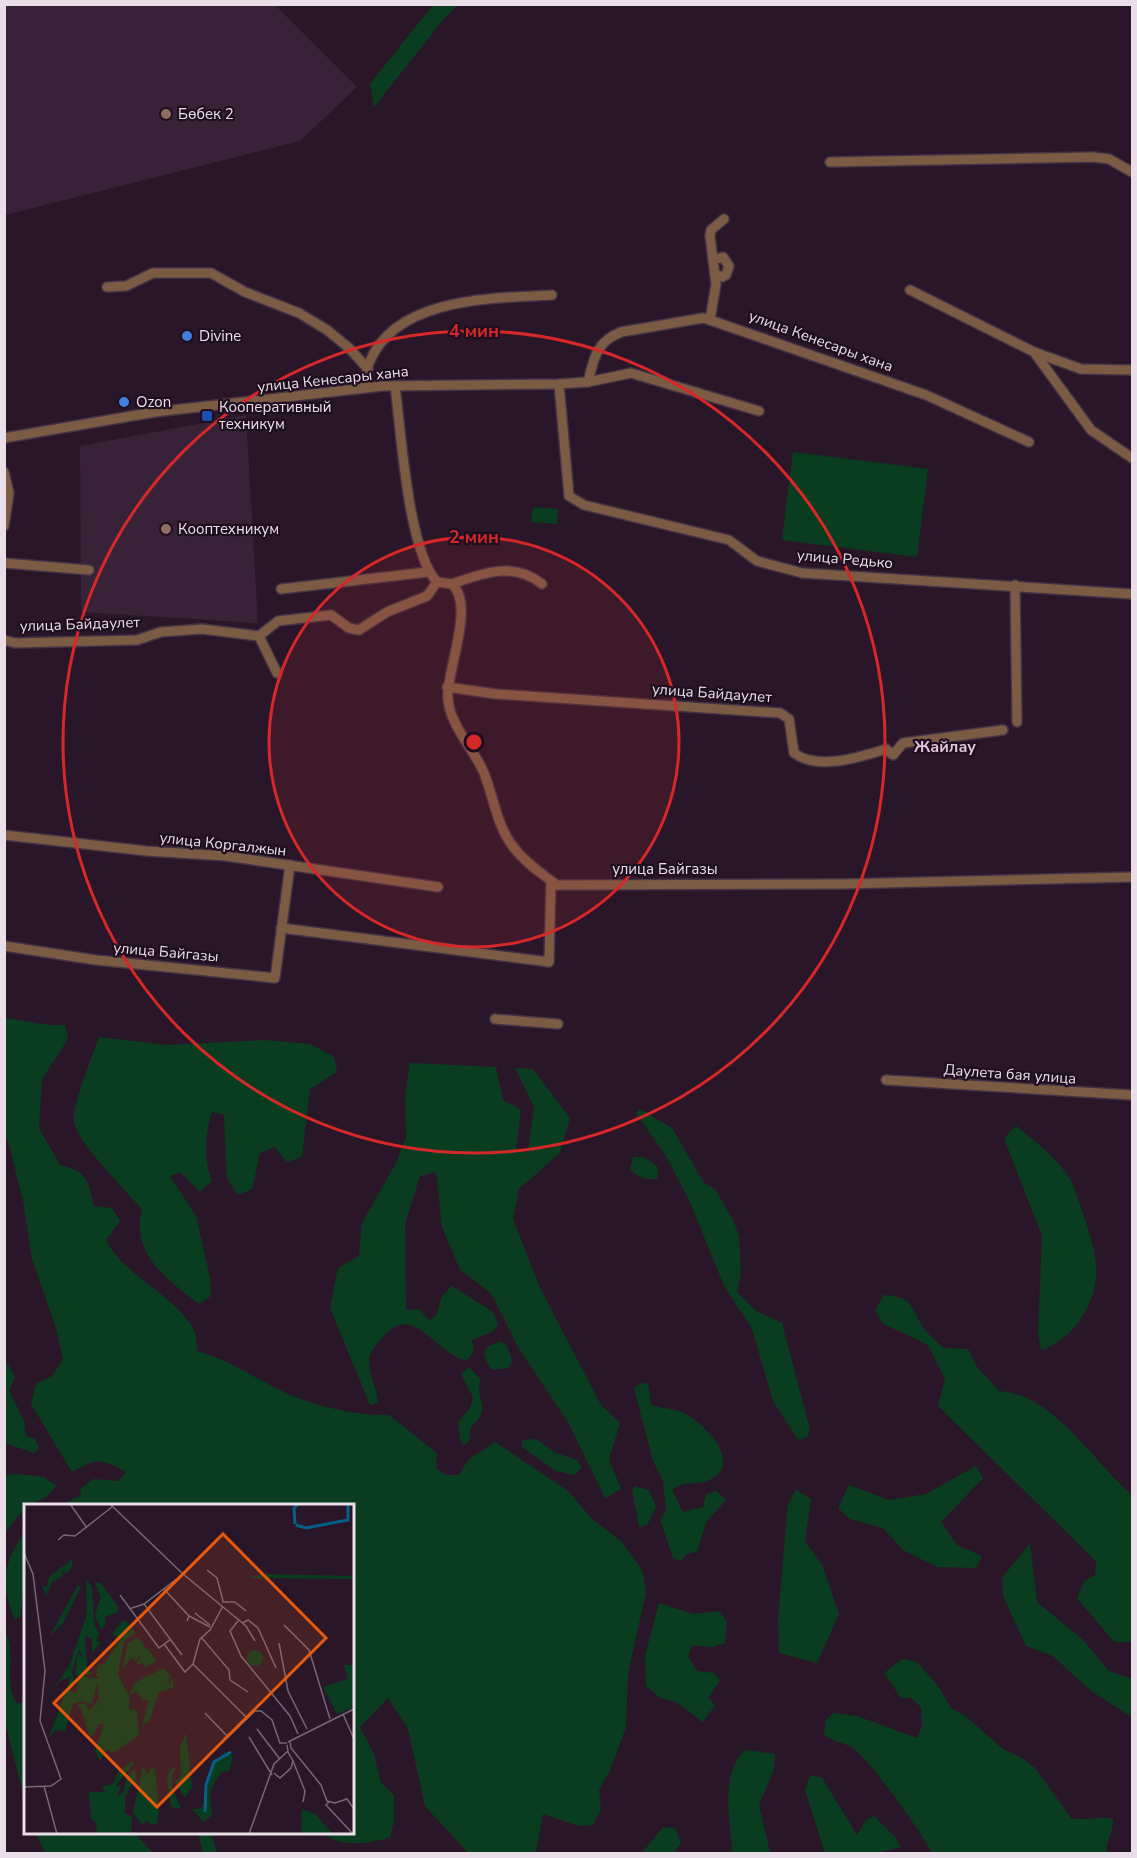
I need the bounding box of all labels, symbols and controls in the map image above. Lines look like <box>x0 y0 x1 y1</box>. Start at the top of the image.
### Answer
place label: Бөбек 2 <box>178 104 234 124</box>
marker: Бөбек 2 <box>159 107 173 121</box>
street label: улица Кенесары хана <box>746 306 896 376</box>
text: 4 мин <box>449 319 499 343</box>
place label: Divine <box>199 326 241 346</box>
marker: Divine <box>180 329 194 343</box>
street label: улица Кенесары хана <box>256 361 410 397</box>
place label: Ozon <box>136 392 171 412</box>
marker: Ozon <box>117 395 131 409</box>
place label: Кооперативный техникум <box>219 397 332 434</box>
marker: Кооперативный техникум <box>200 409 214 423</box>
place label: Кооптехникум <box>178 519 279 539</box>
marker: Кооптехникум <box>159 522 173 536</box>
text: 2 мин <box>449 525 499 549</box>
street label: улица Редько <box>796 545 894 573</box>
street label: улица Байдаулет <box>20 612 141 636</box>
street label: улица Байдаулет <box>651 679 773 707</box>
centre of rings <box>464 732 484 752</box>
district label: Жайлау <box>914 736 976 758</box>
street label: улица Коргалжын <box>159 827 287 861</box>
street label: улица Байгазы <box>612 859 718 879</box>
street label: улица Байгазы <box>113 937 219 967</box>
street label: Даулета бая улица <box>943 1059 1077 1089</box>
inset map <box>24 1504 354 1834</box>

